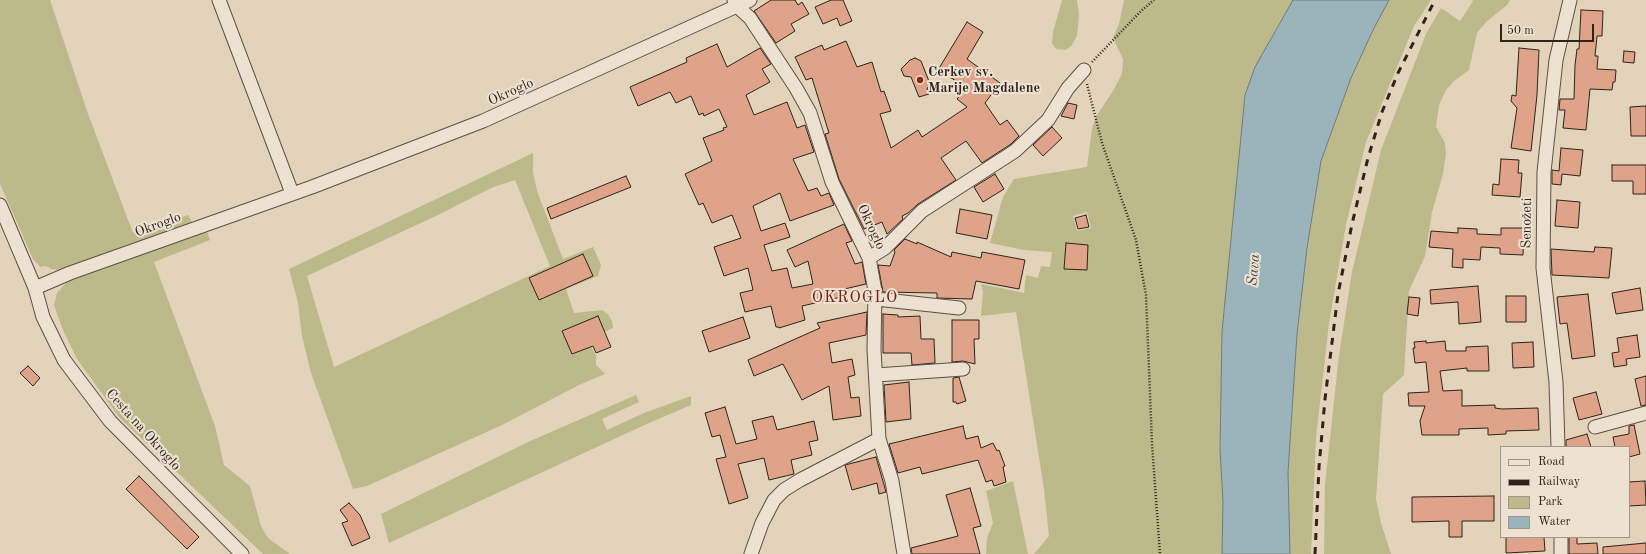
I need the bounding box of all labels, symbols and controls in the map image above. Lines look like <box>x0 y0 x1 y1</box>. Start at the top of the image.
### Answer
scale bar <box>1502 16 1596 42</box>
text: 50 m <box>1507 25 1534 37</box>
place label: Cerkev sv. Marije Magdalene <box>928 64 1040 96</box>
street label: Okroglo <box>486 75 536 109</box>
marker: Cerkev sv. Marije Magdalene <box>915 75 925 85</box>
street label: Senožeti <box>1518 197 1536 249</box>
street label: Okroglo <box>853 202 889 252</box>
street label: Okroglo <box>133 209 183 241</box>
water label: Sava <box>1244 253 1264 287</box>
district label: OKROGLO <box>812 288 898 308</box>
street label: Cesta na Okroglo <box>102 386 184 474</box>
legend <box>1500 446 1630 538</box>
text: Road <box>1538 456 1565 468</box>
text: Railway <box>1538 476 1580 488</box>
text: Park <box>1538 496 1563 508</box>
text: Water <box>1538 516 1570 528</box>

